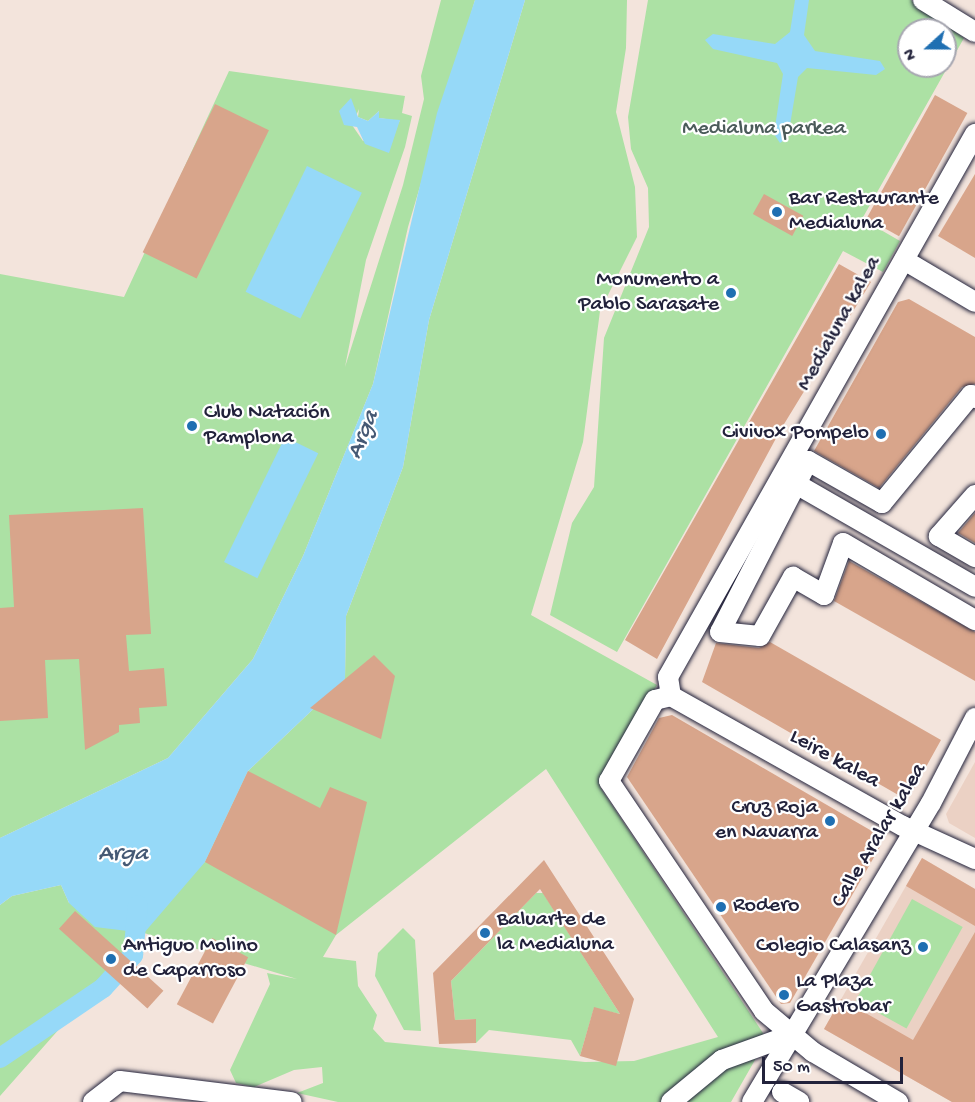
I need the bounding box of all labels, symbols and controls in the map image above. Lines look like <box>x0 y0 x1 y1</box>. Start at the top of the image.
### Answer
north arrow <box>897 18 957 78</box>
text: N <box>901 46 922 62</box>
park label: Medialuna parkea <box>682 117 846 143</box>
place label: Bar Restaurante Medialuna <box>789 186 939 237</box>
marker: Bar Restaurante Medialuna <box>770 205 784 219</box>
street label: Medialuna kalea <box>792 252 888 396</box>
place label: Monumento a Pablo Sarasate <box>578 267 719 318</box>
marker: Monumento a Pablo Sarasate <box>724 286 738 300</box>
place label: Club Natación Pamplona <box>204 400 330 452</box>
water label: Arga <box>341 407 387 463</box>
marker: Club Natación Pamplona <box>185 419 199 433</box>
place label: Civivox Pompelo <box>722 421 869 447</box>
marker: Civivox Pompelo <box>874 427 888 441</box>
street label: Leire kalea <box>784 724 884 796</box>
street label: Calle Aralar kalea <box>826 759 934 913</box>
place label: Cruz Roja en Navarra <box>715 795 818 846</box>
marker: Cruz Roja en Navarra <box>823 814 837 828</box>
water label: Arga <box>98 841 148 869</box>
place label: Rodero <box>733 894 799 920</box>
marker: Rodero <box>714 900 728 914</box>
place label: Baluarte de la Medialuna <box>497 907 614 958</box>
marker: Baluarte de la Medialuna <box>478 926 492 940</box>
place label: Antiguo Molino de Caparroso <box>123 933 258 984</box>
place label: Colegio Calasanz <box>756 934 911 960</box>
marker: Colegio Calasanz <box>916 940 930 954</box>
marker: Antiguo Molino de Caparroso <box>104 952 118 966</box>
place label: La Plaza Gastrobar <box>796 969 890 1020</box>
marker: La Plaza Gastrobar <box>777 988 791 1002</box>
scale bar <box>765 1045 906 1083</box>
text: 50 m <box>773 1057 810 1078</box>

